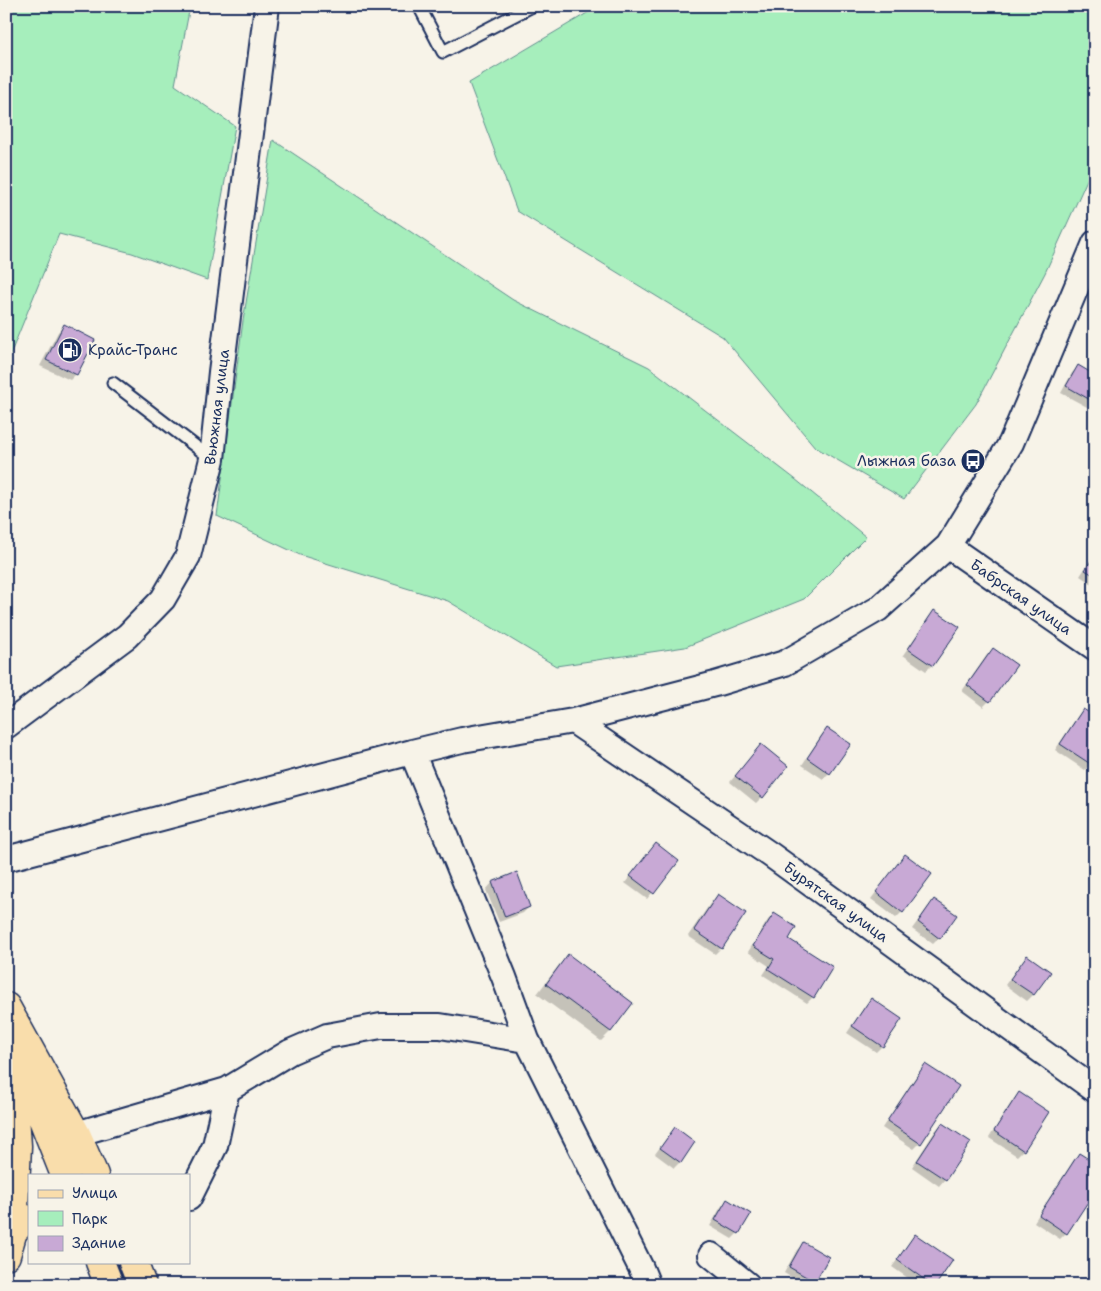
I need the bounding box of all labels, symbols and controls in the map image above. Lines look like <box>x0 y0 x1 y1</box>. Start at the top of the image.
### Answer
fuel station icon: Крайс-Транс <box>57 337 83 363</box>
place label: Крайс-Транс <box>88 340 178 360</box>
street label: Вьюжная улица <box>200 347 234 466</box>
bus stop icon: Лыжная база <box>960 448 986 474</box>
place label: Лыжная база <box>857 451 957 471</box>
street label: Бабрская улица <box>966 555 1076 640</box>
street label: Бурятская улица <box>780 857 893 947</box>
legend <box>28 1174 190 1264</box>
text: Улица <box>72 1183 118 1203</box>
text: Парк <box>72 1209 108 1229</box>
text: Здание <box>72 1233 126 1253</box>

